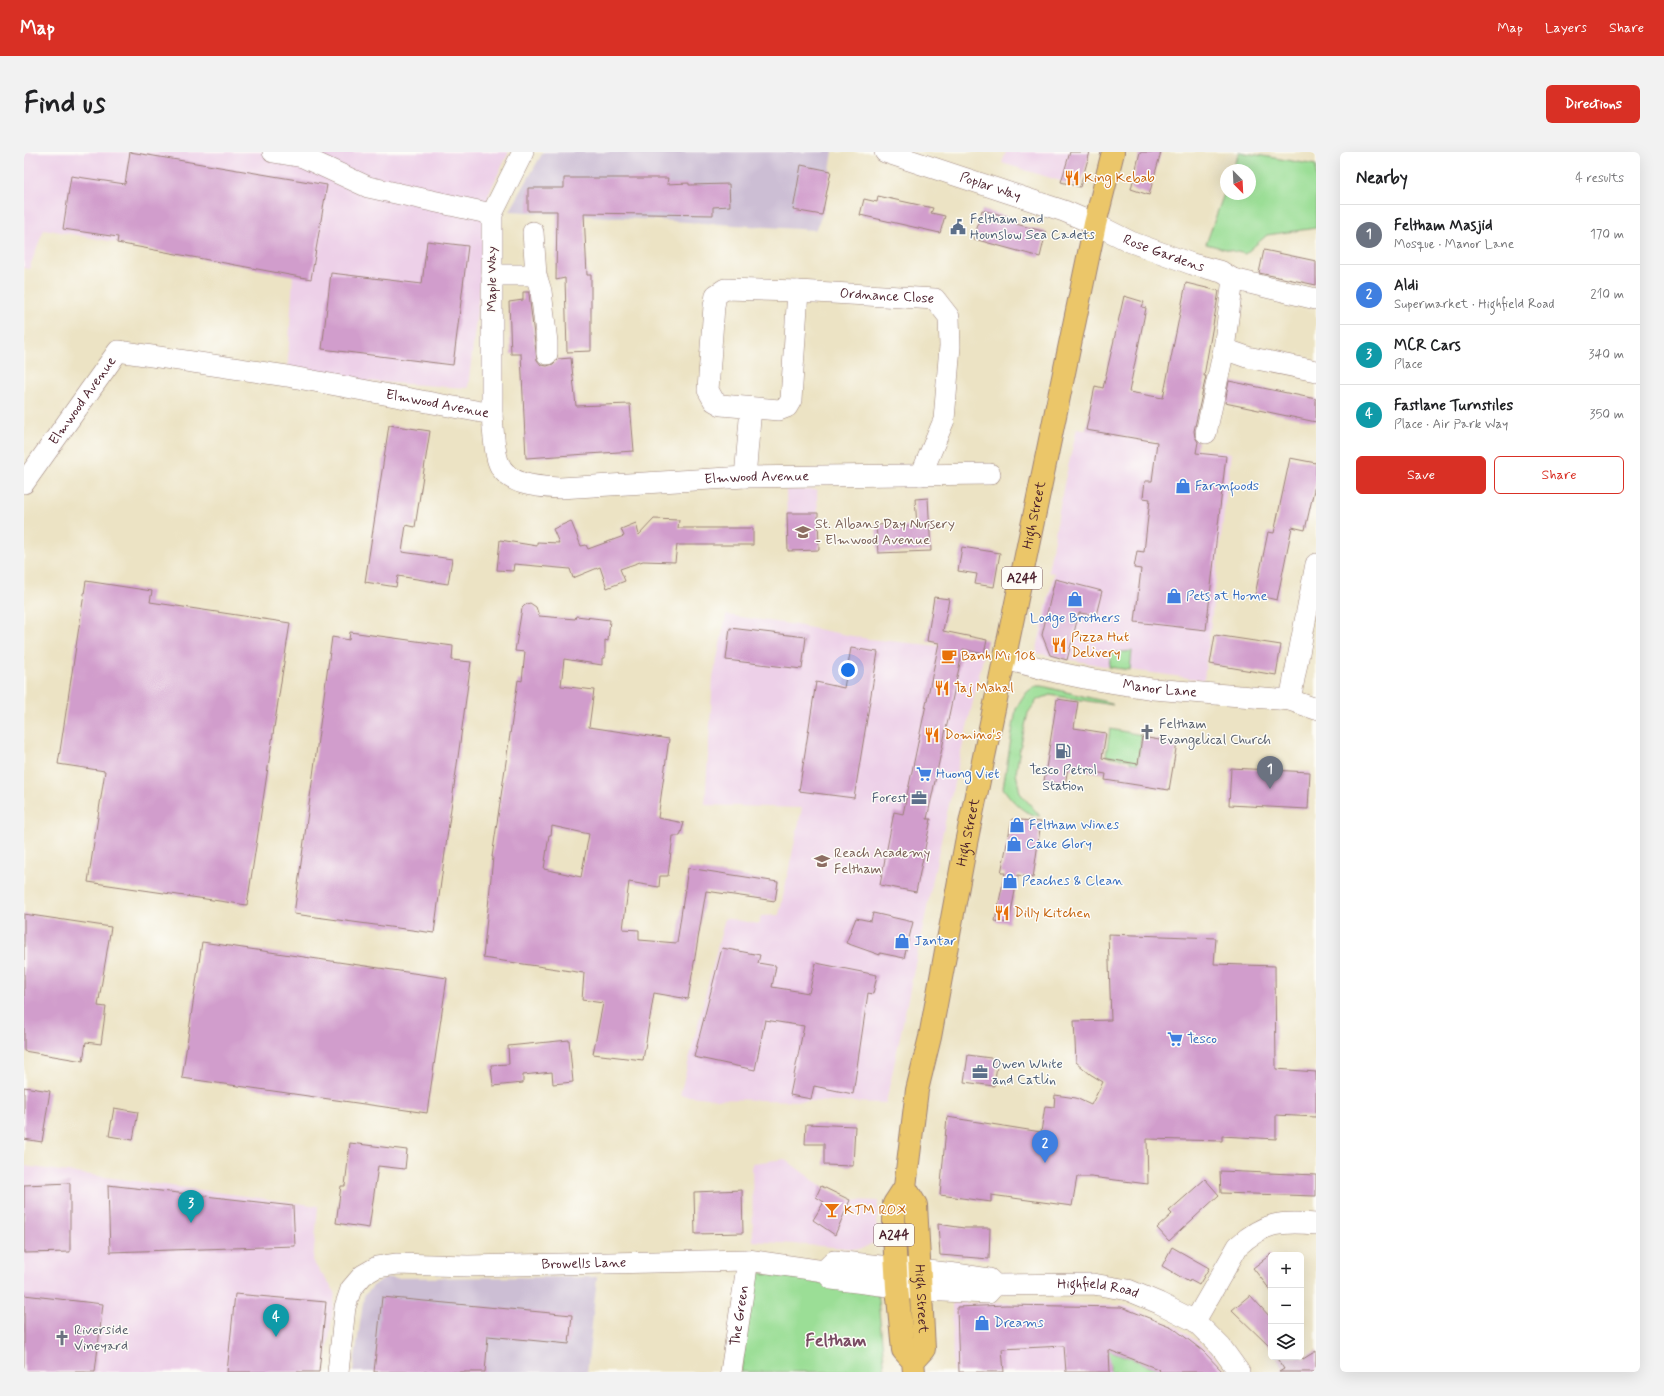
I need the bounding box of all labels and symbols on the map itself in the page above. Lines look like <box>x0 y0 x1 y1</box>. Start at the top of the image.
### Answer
north arrow <box>1220 164 1256 200</box>
street label: Poplar Way <box>958 168 1023 205</box>
restaurant icon: King Kebab <box>1063 169 1081 187</box>
place label: King Kebab <box>1084 169 1155 188</box>
place label: Feltham and Hounslow Sea Cadets <box>970 210 1095 244</box>
public building icon: Feltham and Hounslow Sea Cadets <box>949 218 967 236</box>
street label: Rose Gardens <box>1120 230 1206 276</box>
street label: Maple Way <box>483 246 501 312</box>
street label: Ordnance Close <box>839 284 935 308</box>
street label: Elmwood Avenue <box>45 353 120 449</box>
street label: Elmwood Avenue <box>384 385 491 422</box>
street label: Elmwood Avenue <box>704 467 809 488</box>
shop icon: Farmfoods <box>1174 477 1192 495</box>
place label: Farmfoods <box>1195 477 1259 497</box>
street label: High Street <box>1018 479 1050 551</box>
place label: St. Albans Day Nursery - Elmwood Avenue <box>815 515 955 549</box>
school or university icon: St. Albans Day Nursery - Elmwood Avenue <box>794 523 812 541</box>
road number: A244 <box>1002 567 1042 589</box>
shop icon: Pets at Home <box>1165 587 1183 605</box>
place label: Pets at Home <box>1186 587 1268 605</box>
shop icon: Lodge Brothers <box>1066 590 1084 608</box>
place label: Lodge Brothers <box>1030 609 1120 628</box>
place label: Pizza Hut Delivery <box>1071 628 1129 662</box>
restaurant icon: Pizza Hut Delivery <box>1050 636 1068 654</box>
cafe icon: Banh Mi 108 <box>940 647 958 665</box>
place label: Banh Mi 108 <box>961 647 1036 665</box>
your location <box>838 660 858 680</box>
street label: Manor Lane <box>1121 675 1198 702</box>
restaurant icon: Taj Mahal <box>933 679 951 697</box>
place label: Taj Mahal <box>954 679 1014 697</box>
place label: Feltham Evangelical Church <box>1159 715 1271 750</box>
church icon: Feltham Evangelical Church <box>1138 723 1156 741</box>
restaurant icon: Domino's <box>923 726 941 744</box>
place label: Domino's <box>944 726 1001 744</box>
fuel station icon: Tesco Petrol Station <box>1054 742 1072 760</box>
pin: 1 <box>1257 756 1283 789</box>
place label: Tesco Petrol Station <box>1029 761 1097 795</box>
supermarket icon: Huong Viet <box>915 765 933 783</box>
place label: Huong Viet <box>936 765 999 784</box>
place label: Forest <box>872 789 907 807</box>
office icon: Forest <box>910 789 928 807</box>
street label: High Street <box>953 796 984 868</box>
shop icon: Feltham Wines <box>1008 816 1026 834</box>
place label: Feltham Wines <box>1029 816 1119 834</box>
shop icon: Cake Glory <box>1005 835 1023 853</box>
place label: Cake Glory <box>1026 835 1092 853</box>
place label: Reach Academy Feltham <box>834 844 930 878</box>
school or university icon: Reach Academy Feltham <box>813 852 831 870</box>
shop icon: Peaches & Clean <box>1001 872 1019 890</box>
place label: Peaches & Clean <box>1022 872 1123 890</box>
restaurant icon: Dilly Kitchen <box>993 904 1011 922</box>
place label: Dilly Kitchen <box>1014 904 1090 922</box>
shop icon: Jantar <box>893 932 911 950</box>
place label: Jantar <box>914 932 956 950</box>
supermarket icon: Tesco <box>1166 1030 1184 1048</box>
place label: Tesco <box>1187 1030 1217 1048</box>
place label: Owen White and Catlin <box>992 1055 1063 1089</box>
office icon: Owen White and Catlin <box>971 1063 989 1081</box>
pin: 2 <box>1032 1130 1058 1163</box>
pin: 3 <box>178 1190 204 1223</box>
bar icon: KTM ROX <box>823 1201 841 1219</box>
place label: KTM ROX <box>844 1201 906 1219</box>
road number: A244 <box>874 1224 914 1246</box>
street label: Browells Lane <box>541 1254 626 1273</box>
street label: High Street <box>909 1264 932 1335</box>
street label: Highfield Road <box>1057 1275 1142 1303</box>
street label: The Green <box>726 1284 753 1347</box>
pin: 4 <box>263 1304 289 1337</box>
shop icon: Dreams <box>973 1314 991 1332</box>
place label: Dreams <box>994 1314 1044 1332</box>
place label: Riverside Vineyard <box>74 1321 129 1355</box>
church icon: Riverside Vineyard <box>53 1329 71 1347</box>
district label: Feltham <box>805 1329 867 1353</box>

